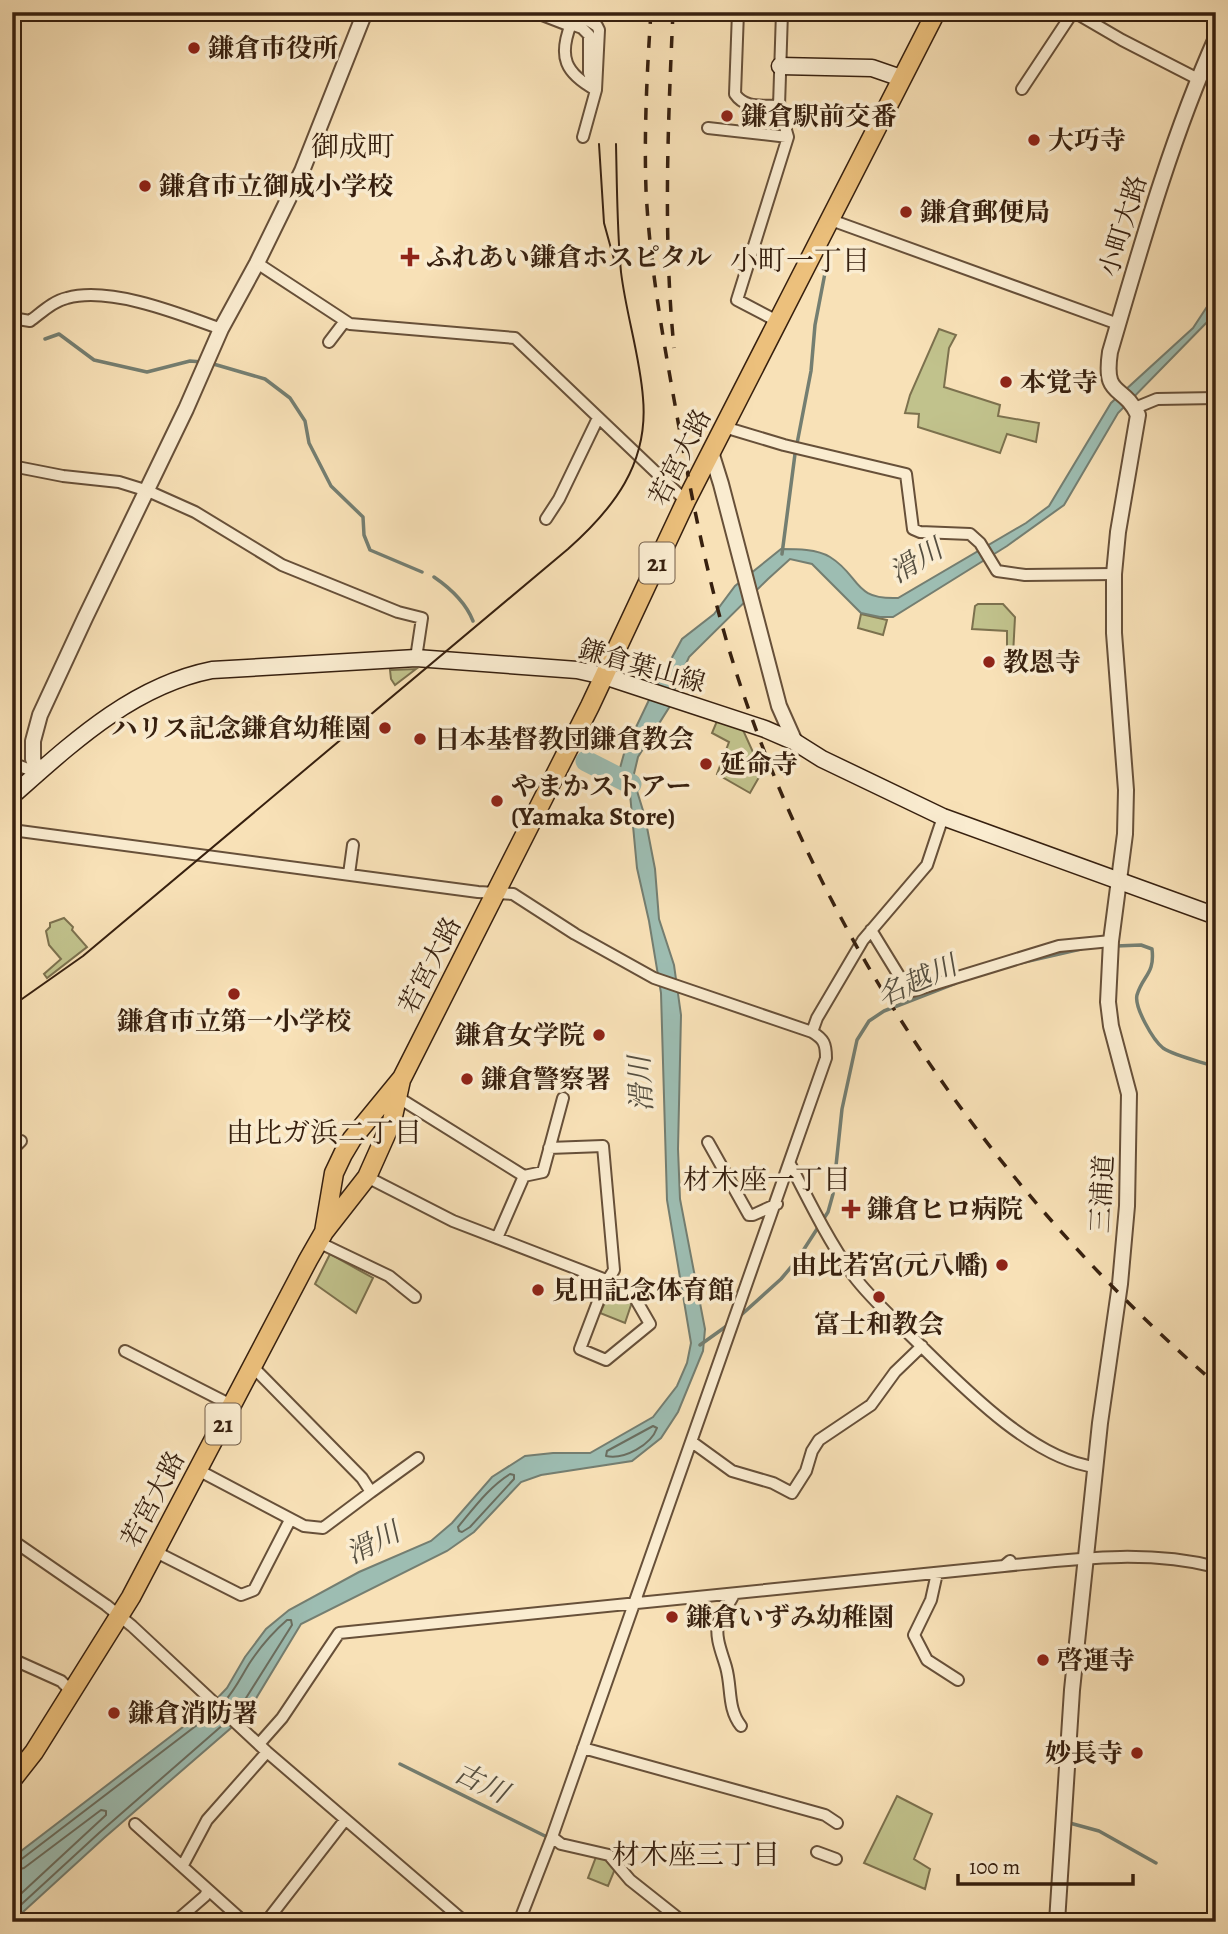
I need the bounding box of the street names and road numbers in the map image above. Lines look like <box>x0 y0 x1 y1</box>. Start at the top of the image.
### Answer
street label: 小町大路 <box>1091 171 1155 281</box>
street label: 若宮大路 <box>641 403 719 511</box>
road number: 21 <box>640 542 674 584</box>
street label: 鎌倉葉山線 <box>575 631 709 701</box>
street label: 若宮大路 <box>391 911 469 1019</box>
street label: 三浦道 <box>1082 1154 1122 1234</box>
road number: 21 <box>206 1404 241 1444</box>
street label: 若宮大路 <box>113 1445 193 1553</box>

